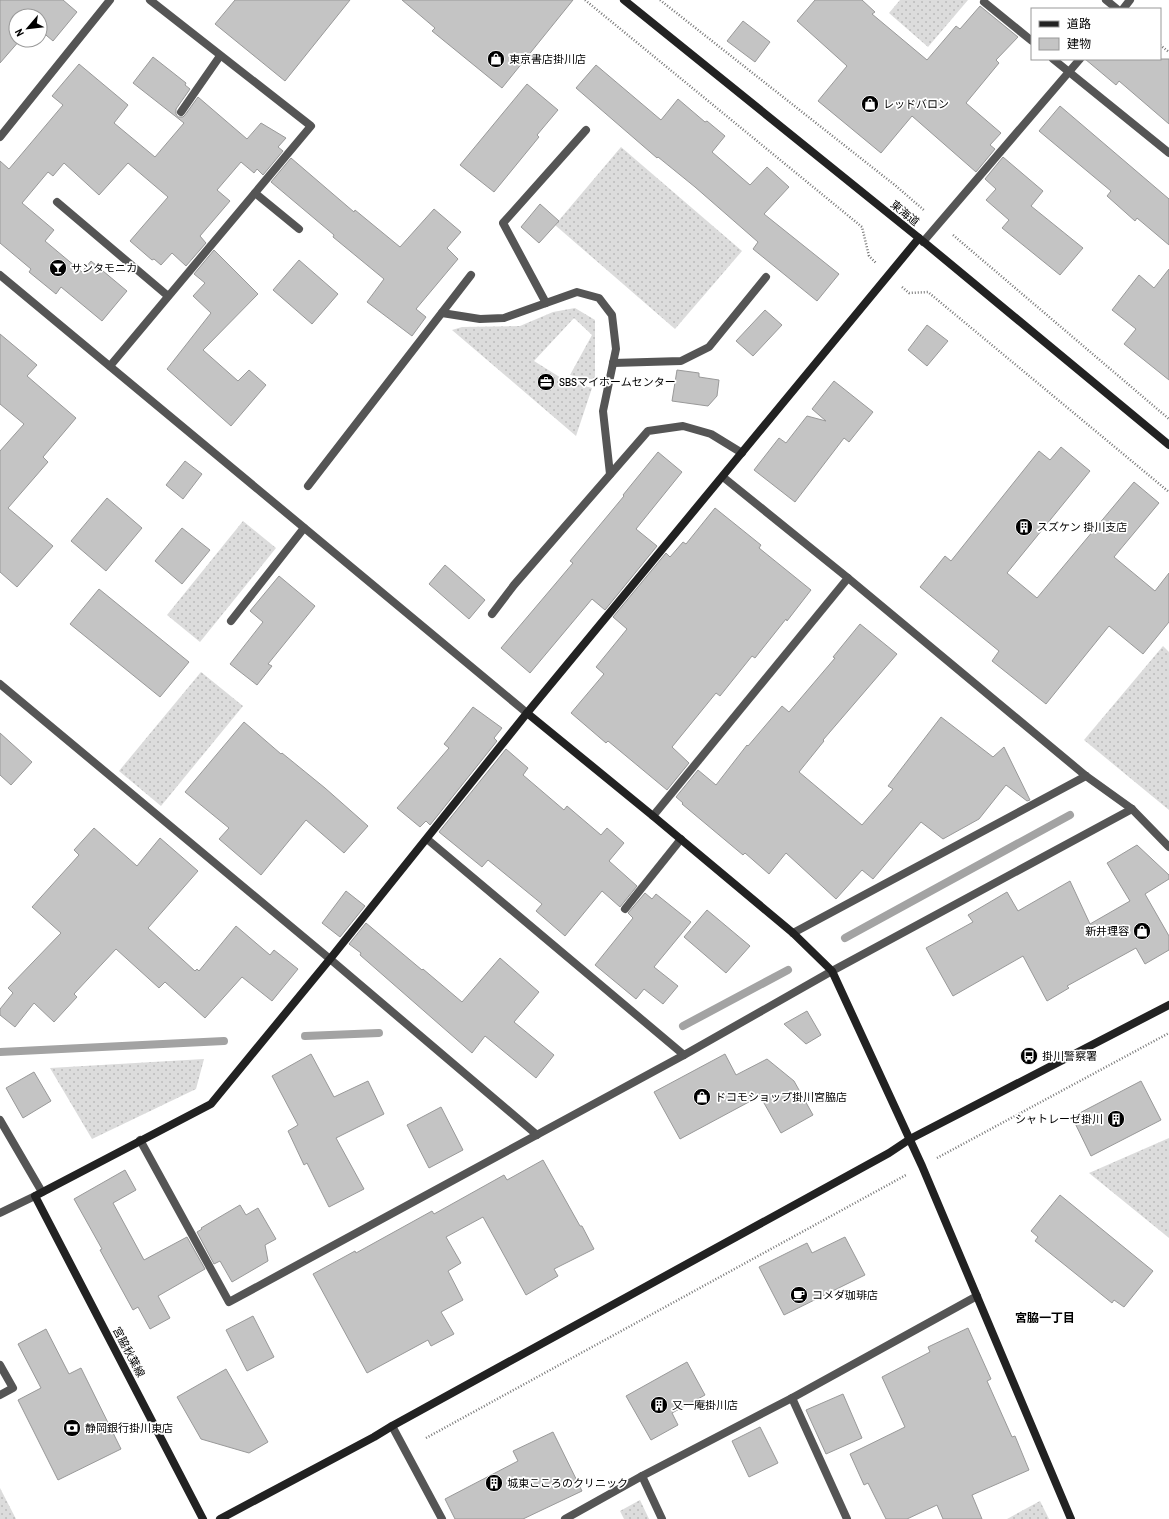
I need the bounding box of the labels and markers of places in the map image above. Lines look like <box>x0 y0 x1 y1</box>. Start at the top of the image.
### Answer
shop icon: 東京書店掛川店 <box>486 49 506 69</box>
place label: 東京書店掛川店 <box>509 52 586 66</box>
shop icon: レッドバロン <box>860 94 880 114</box>
place label: レッドバロン <box>883 97 949 111</box>
bar icon: サンタモニカ <box>48 258 68 278</box>
place label: サンタモニカ <box>71 261 137 275</box>
office icon: SBSマイホームセンター <box>536 372 556 392</box>
place label: SBSマイホームセンター <box>559 375 676 389</box>
building icon: スズケン 掛川支店 <box>1014 517 1034 537</box>
place label: スズケン 掛川支店 <box>1037 520 1127 534</box>
shop icon: 新井理容 <box>1132 921 1152 941</box>
place label: 新井理容 <box>1085 924 1129 938</box>
bus stop icon: 掛川警察署 <box>1019 1046 1039 1066</box>
place label: 掛川警察署 <box>1042 1049 1097 1063</box>
shop icon: ドコモショップ掛川宮脇店 <box>692 1087 712 1107</box>
place label: ドコモショップ掛川宮脇店 <box>715 1090 847 1104</box>
building icon: シャトレーゼ掛川 <box>1106 1109 1126 1129</box>
place label: シャトレーゼ掛川 <box>1015 1112 1103 1126</box>
cafe icon: コメダ珈琲店 <box>789 1285 809 1305</box>
place label: コメダ珈琲店 <box>812 1288 878 1302</box>
building icon: 又一庵掛川店 <box>649 1395 669 1415</box>
place label: 又一庵掛川店 <box>672 1398 738 1412</box>
bank icon: 静岡銀行掛川東店 <box>62 1418 82 1438</box>
place label: 静岡銀行掛川東店 <box>85 1421 173 1435</box>
building icon: 城東こころのクリニック <box>484 1473 504 1493</box>
place label: 城東こころのクリニック <box>507 1476 628 1490</box>

